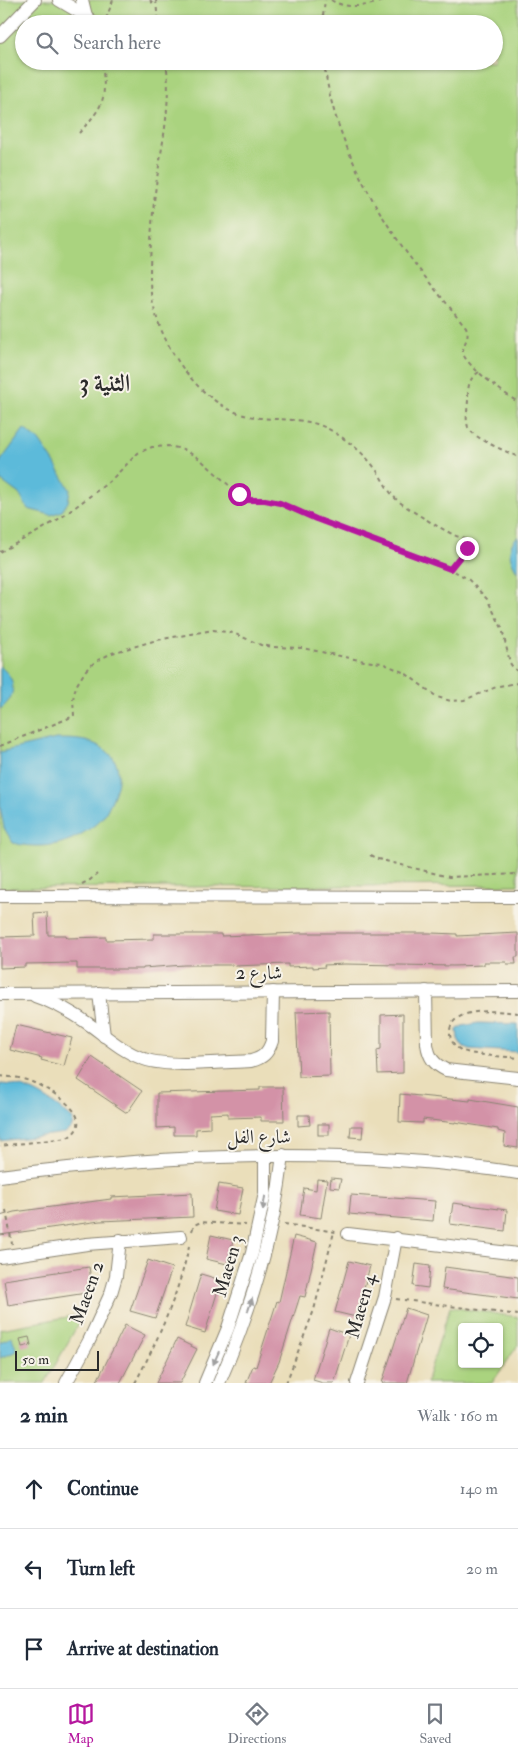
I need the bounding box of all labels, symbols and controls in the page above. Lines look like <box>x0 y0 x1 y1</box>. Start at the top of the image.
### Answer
search box <box>15 15 503 70</box>
icon: search <box>33 29 61 57</box>
text: Search here <box>73 31 161 55</box>
district label: الثنية 3 <box>80 368 130 399</box>
route start <box>228 483 251 506</box>
route end <box>456 537 479 560</box>
street label: شارع 2 <box>236 961 282 988</box>
street label: شارع الفل <box>227 1125 291 1152</box>
one-way arrow <box>259 1196 267 1212</box>
street label: Maeen 3 <box>208 1232 248 1300</box>
street label: Maeen 2 <box>65 1258 109 1328</box>
street label: Maeen 4 <box>340 1270 382 1341</box>
one-way arrow <box>246 1298 254 1313</box>
map controls <box>458 1323 503 1368</box>
button: locate <box>458 1323 503 1368</box>
scale bar <box>15 1348 99 1371</box>
text: 50 m <box>22 1351 49 1368</box>
one-way arrow <box>211 1351 219 1365</box>
text: 2 min <box>20 1402 68 1429</box>
text: Walk · 160 m <box>417 1406 498 1426</box>
icon: ahead <box>20 1475 48 1503</box>
text: Continue <box>67 1477 138 1501</box>
text: 140 m <box>460 1479 498 1499</box>
icon: left <box>20 1555 48 1583</box>
text: Turn left <box>67 1557 135 1581</box>
text: 20 m <box>466 1559 498 1579</box>
icon: arrive <box>20 1635 48 1663</box>
text: Arrive at destination <box>67 1637 219 1661</box>
tab: Map <box>67 1700 95 1747</box>
tab: Directions <box>228 1700 286 1747</box>
tab: Saved <box>419 1700 451 1747</box>

